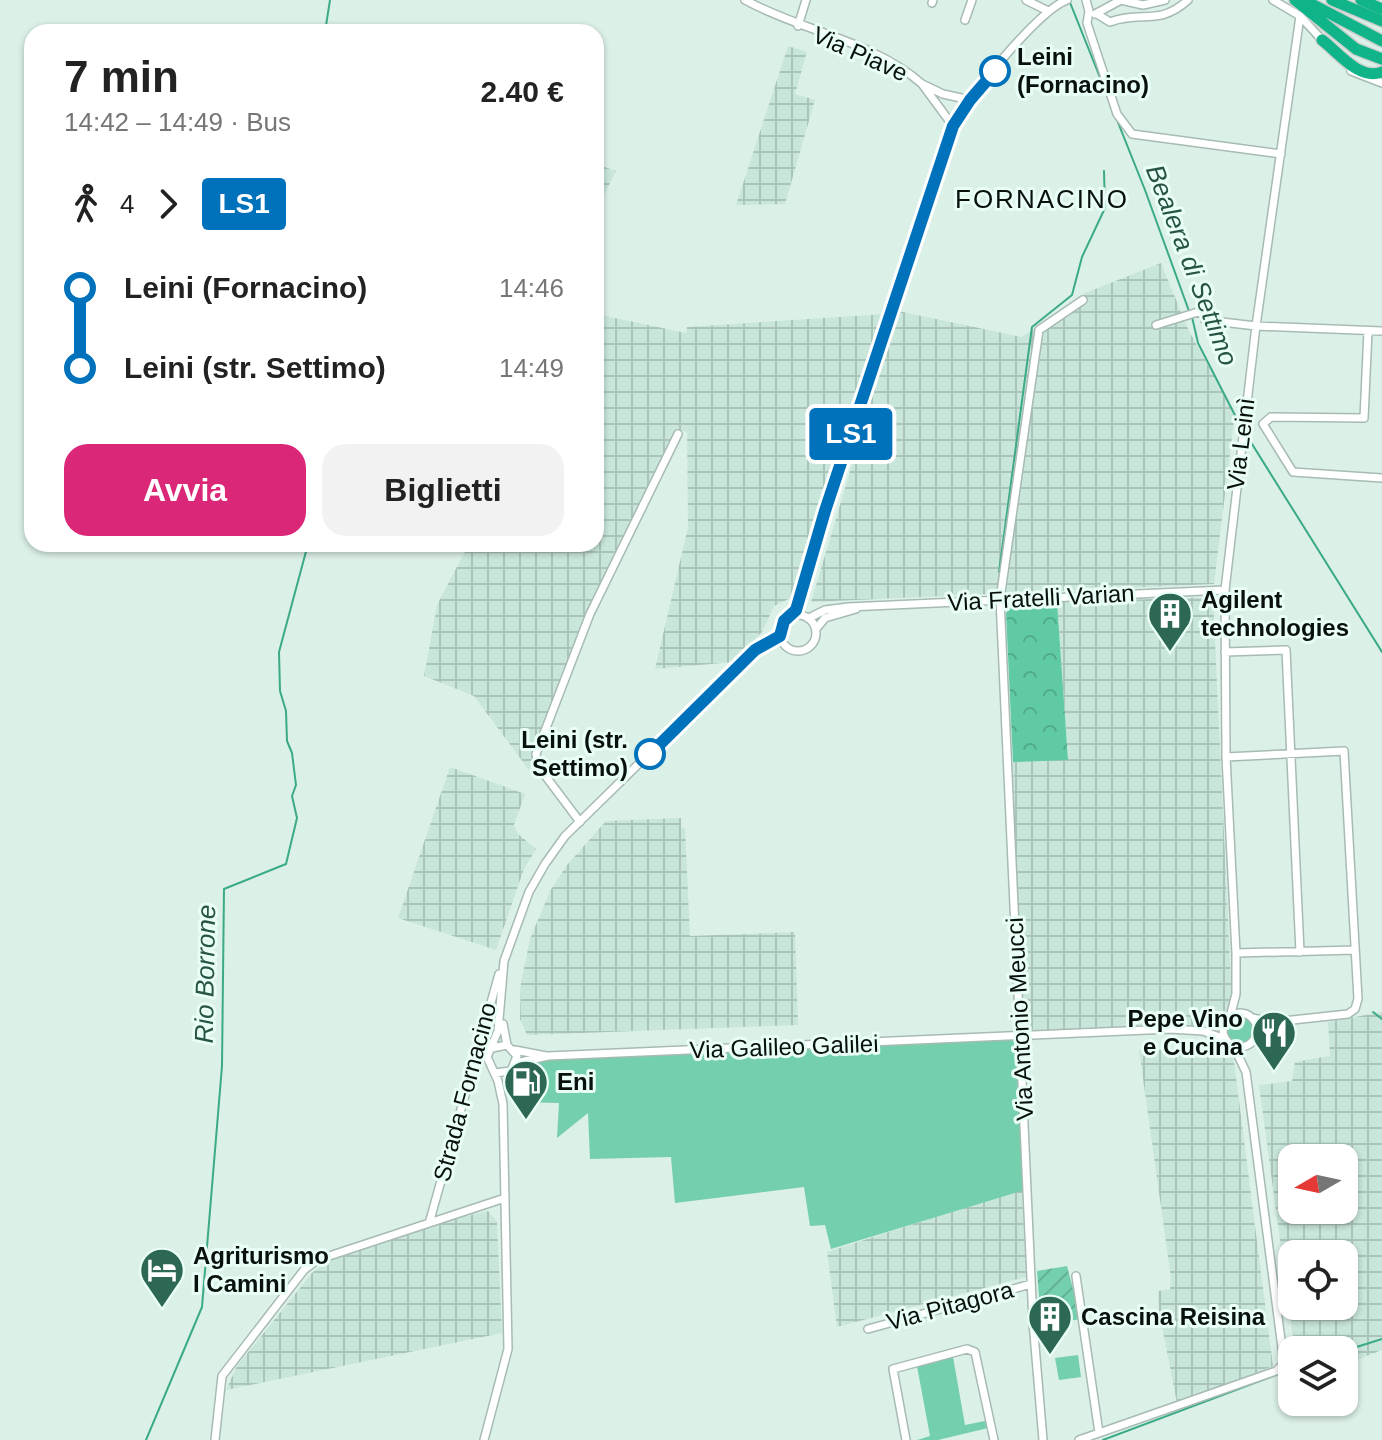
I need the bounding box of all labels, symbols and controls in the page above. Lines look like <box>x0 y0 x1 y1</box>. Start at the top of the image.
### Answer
street label: Via Piave <box>809 21 912 86</box>
place label: Leini (Fornacino) <box>1017 43 1149 98</box>
text: 7 min <box>64 52 179 101</box>
marker: Leini (Fornacino) <box>980 56 1010 86</box>
text: 2.40 € <box>481 75 564 108</box>
text: 14:42 – 14:49 · Bus <box>64 107 291 137</box>
water label: Bealera di Settimo <box>1140 160 1244 370</box>
icon: walk <box>64 182 108 226</box>
icon: forward <box>146 182 190 226</box>
district label: FORNACINO <box>955 184 1129 214</box>
text: LS1 <box>218 188 270 219</box>
text: 4 <box>120 189 134 219</box>
text: Leini (Fornacino) <box>124 271 367 304</box>
text: 14:46 <box>499 273 564 303</box>
text: Leini (str. Settimo) <box>124 351 386 384</box>
text: 14:49 <box>499 353 564 383</box>
street label: Via Leinì <box>1221 396 1260 492</box>
line badge: LS1 <box>805 408 897 460</box>
text: LS1 <box>825 418 877 449</box>
button: Avvia <box>64 444 306 536</box>
button: Biglietti <box>322 444 564 536</box>
street label: Via Fratelli Varian <box>947 579 1135 616</box>
place label: Agilent technologies <box>1201 586 1349 641</box>
building icon: Agilent technologies <box>1146 590 1194 653</box>
place label: Leini (str. Settimo) <box>521 726 628 781</box>
marker: Leini (str. Settimo) <box>635 739 665 769</box>
water label: Rio Borrone <box>189 904 221 1044</box>
street label: Via Antonio Meucci <box>1001 917 1038 1121</box>
street label: Strada Fornacino <box>428 999 501 1184</box>
place label: Pepe Vino e Cucina <box>1127 1005 1244 1060</box>
restaurant icon: Pepe Vino e Cucina <box>1250 1009 1298 1072</box>
street label: Via Galileo Galilei <box>689 1030 879 1063</box>
fuel station icon: Eni <box>502 1058 550 1121</box>
place label: Eni <box>557 1068 594 1095</box>
north arrow <box>1278 1144 1358 1224</box>
map controls <box>1278 1144 1358 1416</box>
button: locate <box>1278 1240 1358 1320</box>
place label: Agriturismo I Camini <box>193 1242 329 1297</box>
hotel icon: Agriturismo I Camini <box>138 1246 186 1309</box>
street label: Via Pitagora <box>883 1275 1017 1335</box>
building icon: Cascina Reisina <box>1026 1293 1074 1356</box>
place label: Cascina Reisina <box>1081 1303 1266 1330</box>
button: layers <box>1278 1336 1358 1416</box>

